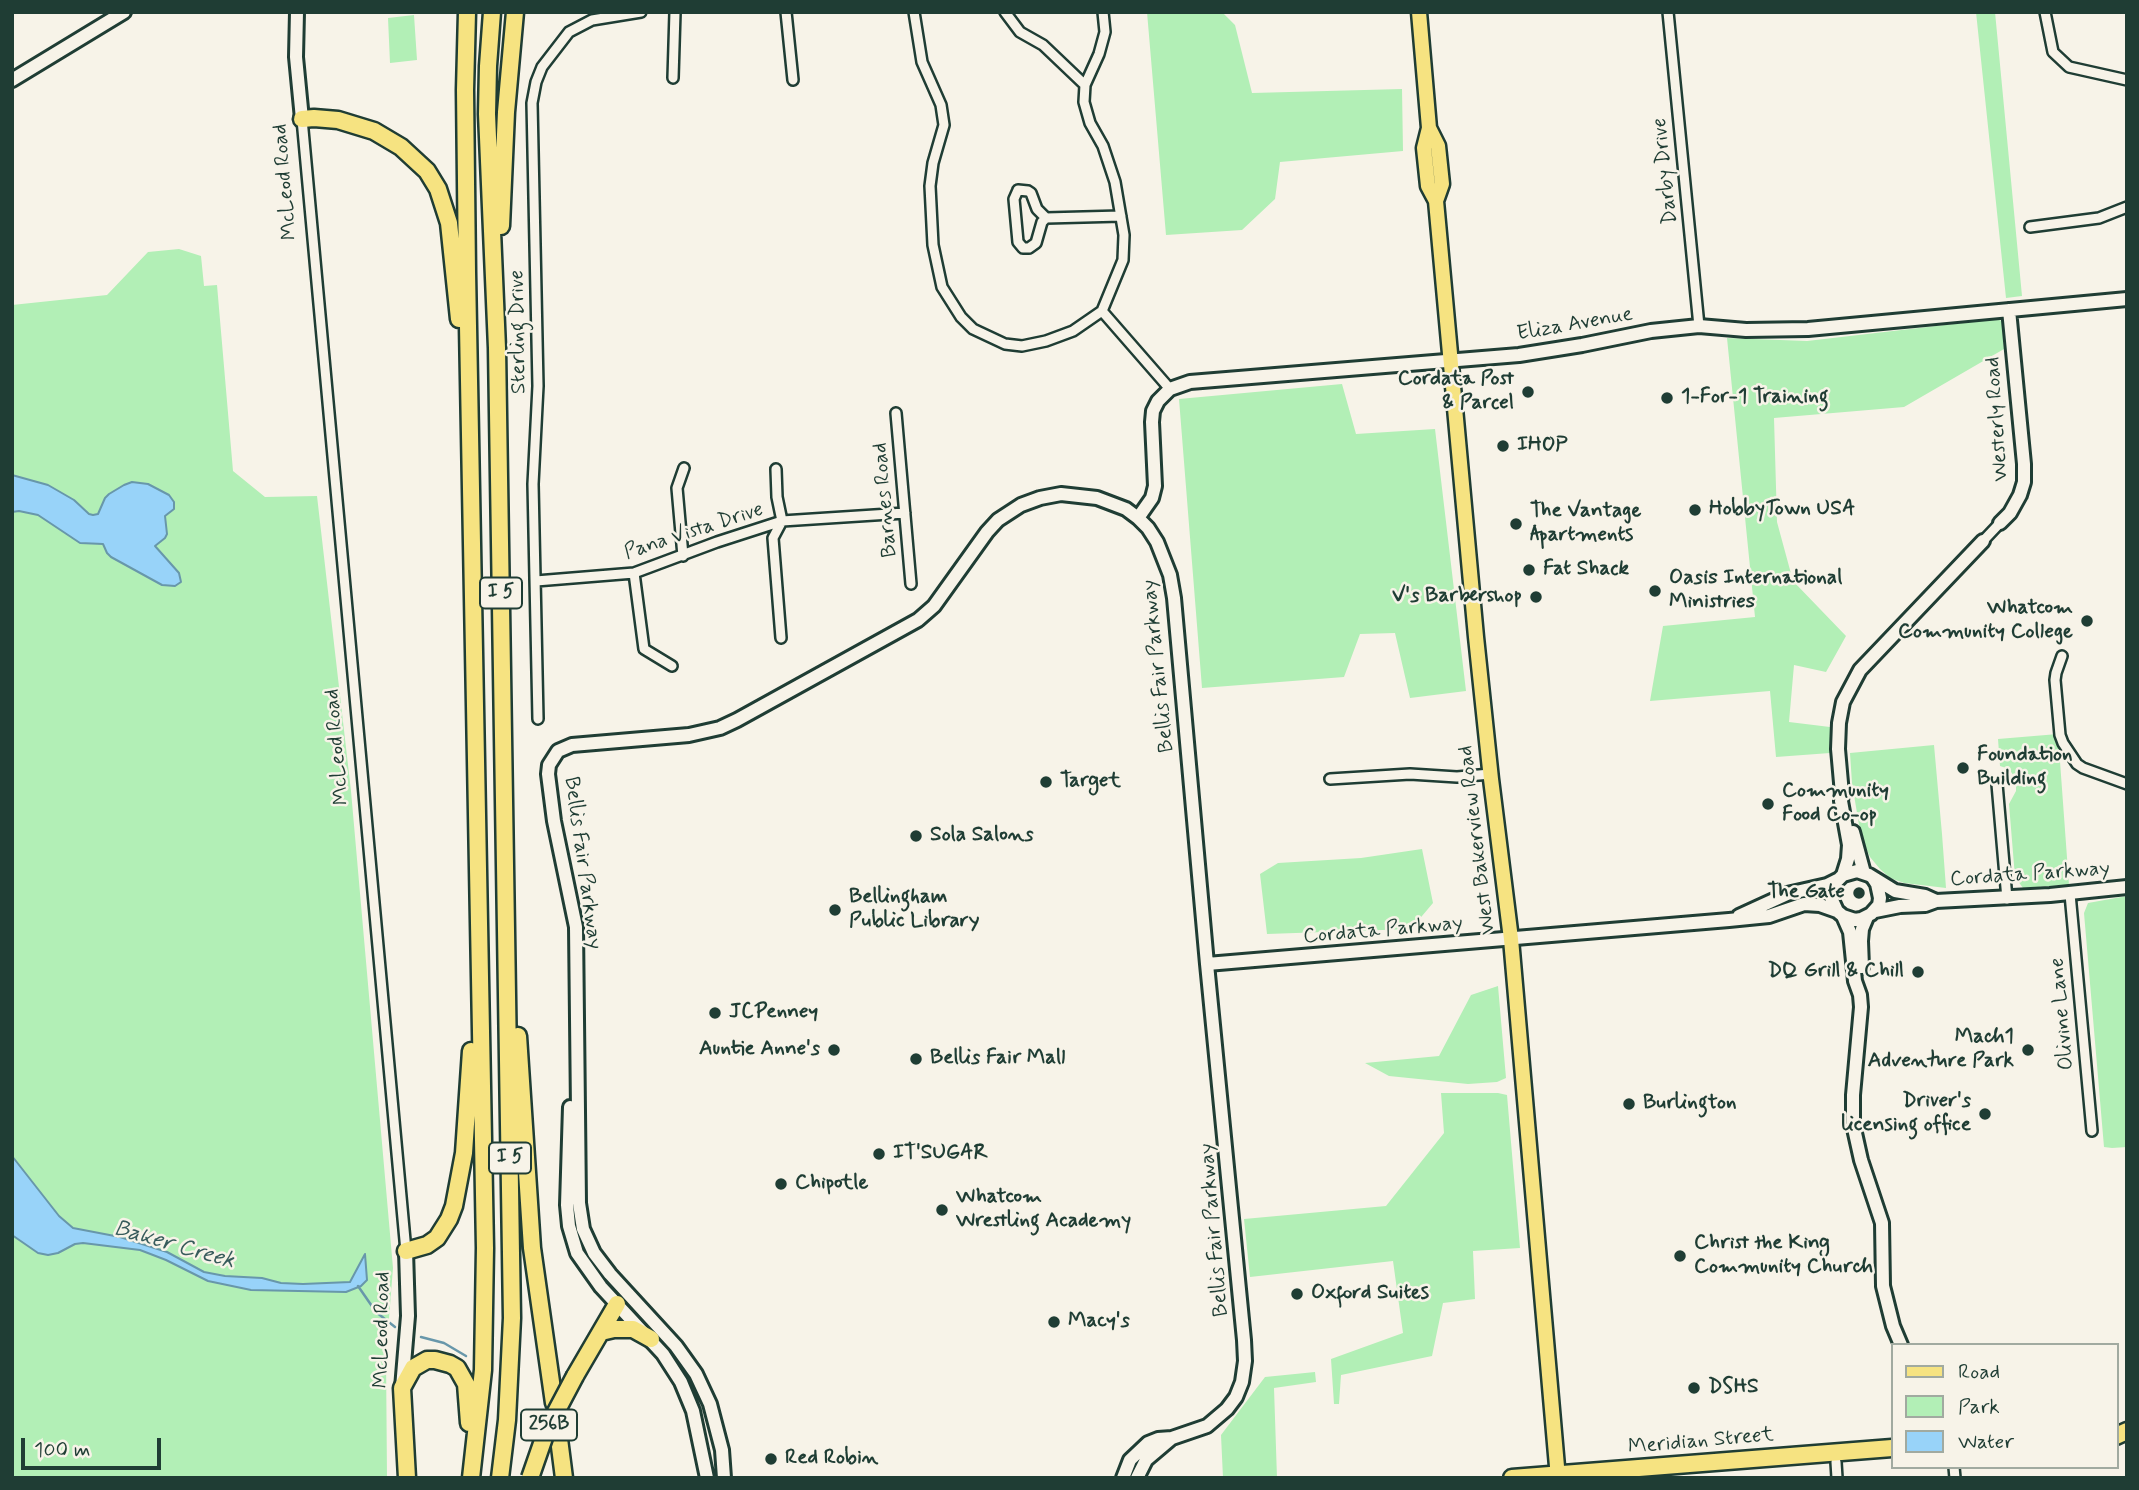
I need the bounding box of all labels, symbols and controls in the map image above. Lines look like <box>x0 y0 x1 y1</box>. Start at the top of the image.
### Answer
street label: Darby Drive <box>1648 116 1684 226</box>
street label: McLeod Road <box>268 123 304 241</box>
street label: Sterling Drive <box>505 270 533 394</box>
street label: Eliza Avenue <box>1515 302 1635 348</box>
street label: Westerly Road <box>1981 356 2015 482</box>
place label: Cordata Post & Parcel <box>1398 367 1514 417</box>
marker: Cordata Post & Parcel <box>1520 384 1536 400</box>
place label: 1-For-1 Training <box>1681 385 1829 411</box>
marker: 1-For-1 Training <box>1659 390 1675 406</box>
place label: IHOP <box>1517 433 1568 459</box>
marker: IHOP <box>1495 438 1511 454</box>
street label: Barnes Road <box>868 442 904 558</box>
place label: HobbyTown USA <box>1709 497 1855 523</box>
street label: Pana Vista Drive <box>621 498 767 566</box>
place label: The Vantage Apartments <box>1530 499 1641 549</box>
marker: HobbyTown USA <box>1687 502 1703 518</box>
marker: The Vantage Apartments <box>1508 516 1524 532</box>
place label: Fat Shack <box>1543 557 1629 583</box>
marker: Fat Shack <box>1521 562 1537 578</box>
place label: Oasis International Ministries <box>1669 566 1842 616</box>
road number: I 5 <box>480 578 522 608</box>
street label: Bellis Fair Parkway <box>1137 578 1181 754</box>
marker: Oasis International Ministries <box>1647 583 1663 599</box>
place label: V's Barbershop <box>1392 584 1522 610</box>
marker: V's Barbershop <box>1528 589 1544 605</box>
place label: Whatcom Community College <box>1898 596 2073 646</box>
marker: Whatcom Community College <box>2079 613 2095 629</box>
street label: McLeod Road <box>320 688 356 806</box>
place label: Foundation Building <box>1977 743 2072 793</box>
street label: West Bakerview Road <box>1454 744 1502 936</box>
marker: Foundation Building <box>1955 760 1971 776</box>
place label: Target <box>1060 769 1121 795</box>
marker: Target <box>1038 774 1054 790</box>
street label: Bellis Fair Parkway <box>557 775 607 951</box>
place label: Community Food Co-op <box>1782 779 1889 829</box>
marker: Community Food Co-op <box>1760 796 1776 812</box>
place label: Sola Salons <box>930 823 1033 849</box>
marker: Sola Salons <box>908 828 924 844</box>
street label: Cordata Parkway <box>1949 857 2111 893</box>
place label: The Gate <box>1767 880 1845 906</box>
place label: Bellingham Public Library <box>849 885 979 935</box>
marker: The Gate <box>1851 885 1867 901</box>
marker: Bellingham Public Library <box>827 902 843 918</box>
street label: Cordata Parkway <box>1302 911 1464 951</box>
street label: Olivine Lane <box>2046 957 2080 1071</box>
place label: DQ Grill & Chill <box>1768 959 1904 985</box>
marker: DQ Grill & Chill <box>1910 964 1926 980</box>
place label: JCPenney <box>729 1000 818 1026</box>
marker: JCPenney <box>707 1005 723 1021</box>
place label: Mach1 Adventure Park <box>1868 1025 2014 1075</box>
place label: Auntie Anne's <box>699 1037 820 1063</box>
marker: Auntie Anne's <box>826 1042 842 1058</box>
marker: Mach1 Adventure Park <box>2020 1042 2036 1058</box>
place label: Bellis Fair Mall <box>930 1046 1065 1072</box>
marker: Bellis Fair Mall <box>908 1051 924 1067</box>
place label: Driver's licensing office <box>1842 1089 1971 1139</box>
place label: Burlington <box>1643 1091 1737 1117</box>
marker: Burlington <box>1621 1096 1637 1112</box>
marker: Driver's licensing office <box>1977 1106 1993 1122</box>
place label: IT'SUGAR <box>893 1141 988 1167</box>
road number: I 5 <box>489 1142 531 1174</box>
street label: Bellis Fair Parkway <box>1195 1142 1235 1318</box>
marker: IT'SUGAR <box>871 1146 887 1162</box>
place label: Chipotle <box>795 1171 868 1197</box>
marker: Chipotle <box>773 1176 789 1192</box>
place label: Whatcom Wrestling Academy <box>956 1185 1131 1235</box>
marker: Whatcom Wrestling Academy <box>934 1202 950 1218</box>
water label: Baker Creek <box>111 1216 237 1276</box>
place label: Christ the King Community Church <box>1694 1231 1873 1281</box>
marker: Christ the King Community Church <box>1672 1248 1688 1264</box>
street label: McLeod Road <box>369 1271 397 1389</box>
place label: Oxford Suites <box>1311 1281 1429 1307</box>
marker: Oxford Suites <box>1289 1286 1305 1302</box>
place label: Macy's <box>1068 1309 1130 1335</box>
marker: Macy's <box>1046 1314 1062 1330</box>
legend <box>1890 1343 2118 1469</box>
text: Road <box>1958 1358 2000 1386</box>
place label: DSHS <box>1708 1375 1759 1401</box>
marker: DSHS <box>1686 1380 1702 1396</box>
text: Park <box>1958 1393 2000 1421</box>
road number: 256B <box>521 1410 577 1441</box>
street label: Meridian Street <box>1627 1423 1775 1461</box>
scale bar <box>24 1424 164 1468</box>
text: Water <box>1958 1428 2014 1456</box>
text: 100 m <box>34 1436 90 1464</box>
place label: Red Robin <box>785 1446 878 1472</box>
marker: Red Robin <box>763 1451 779 1467</box>

